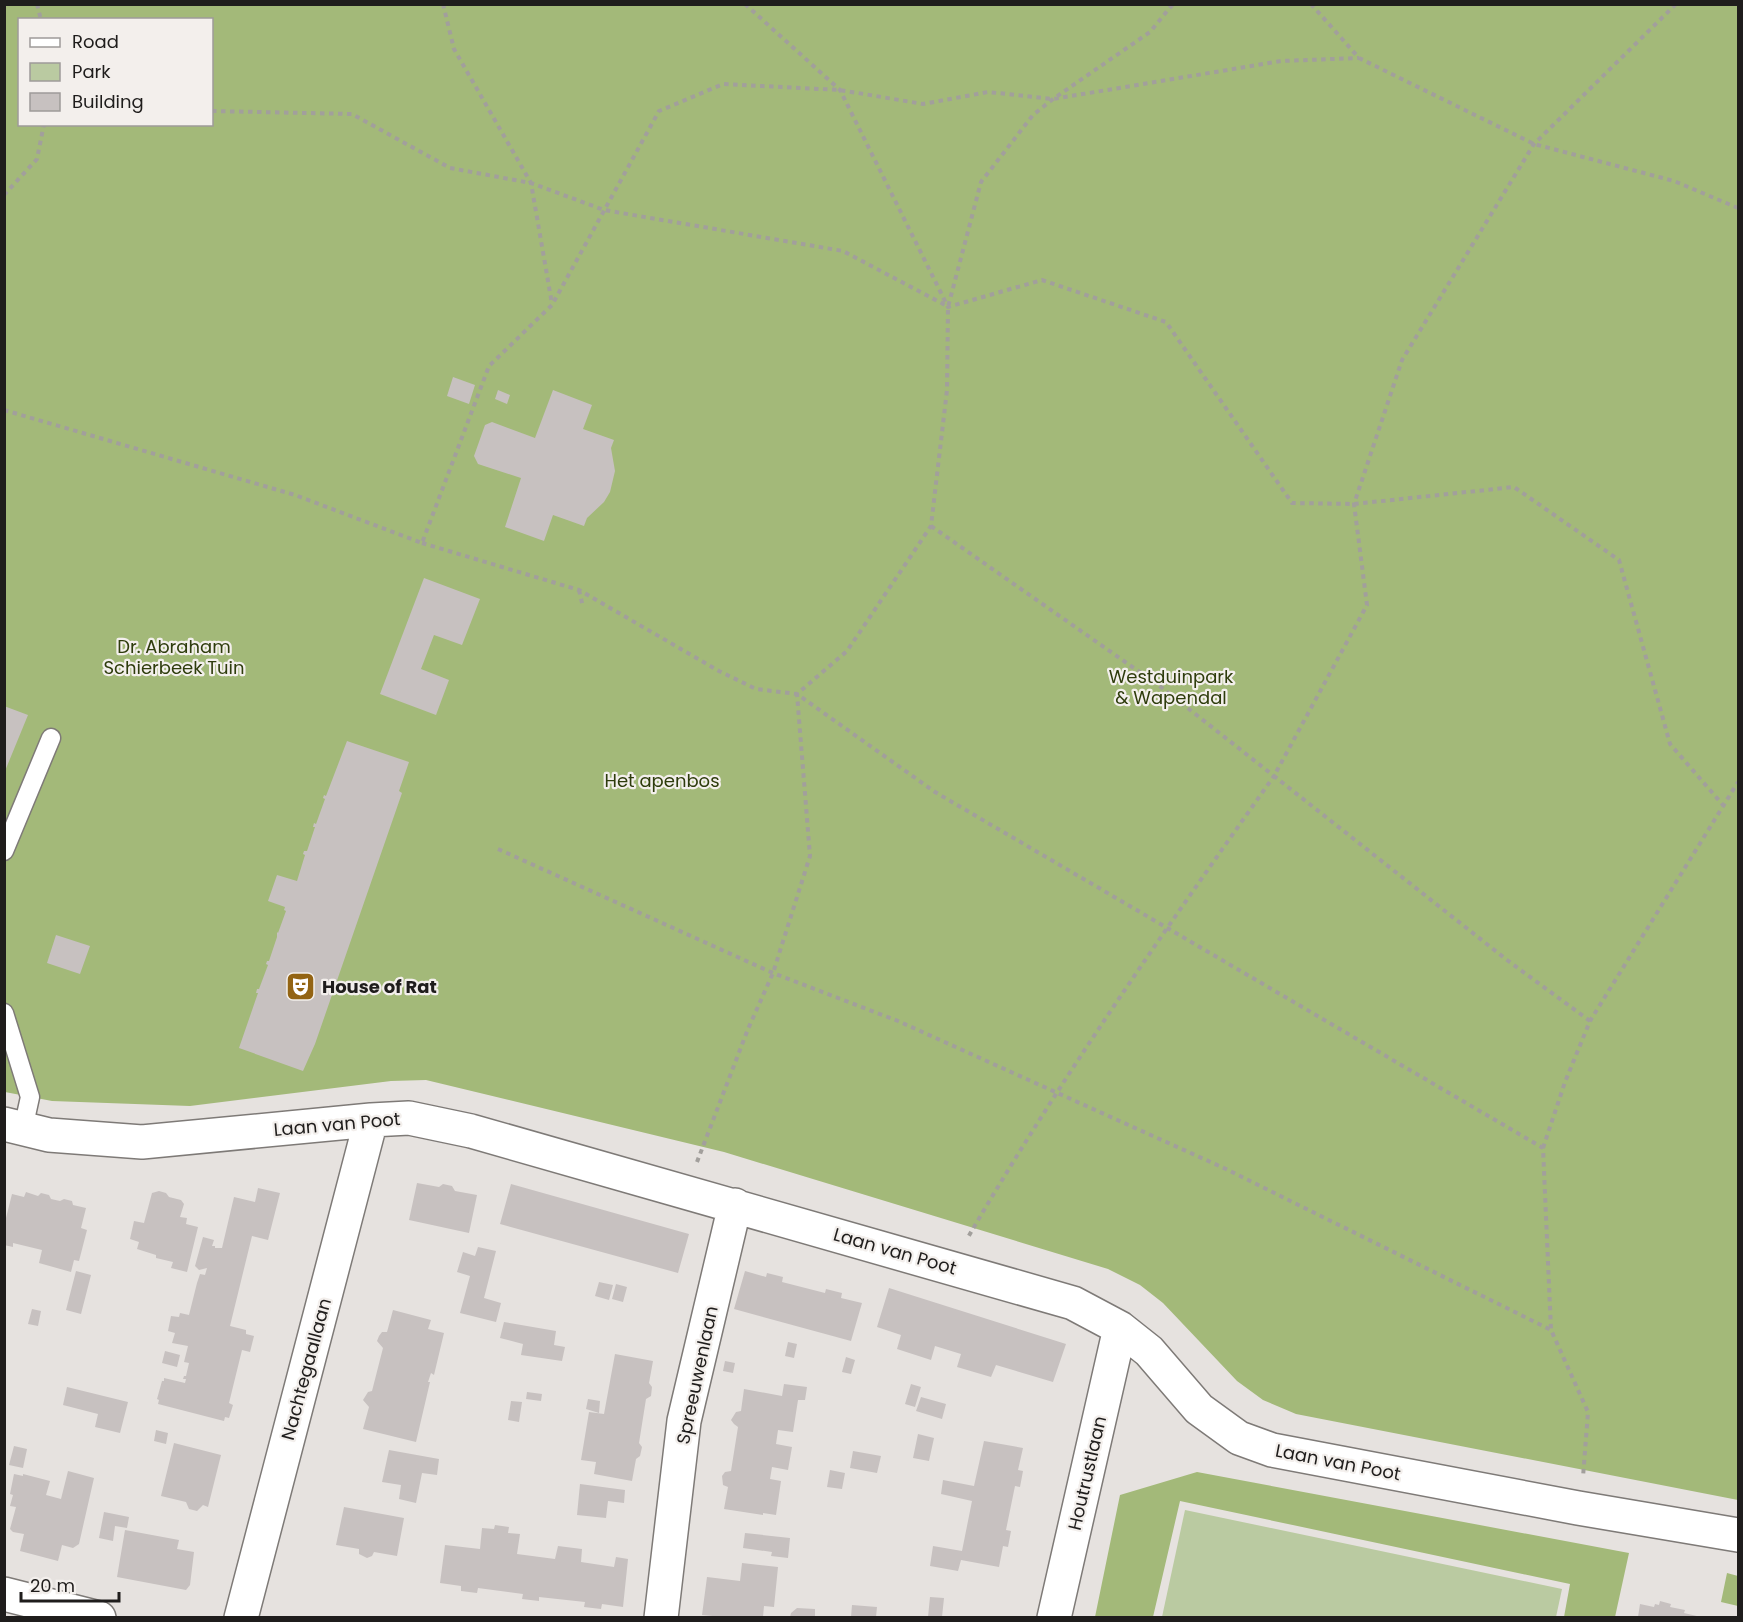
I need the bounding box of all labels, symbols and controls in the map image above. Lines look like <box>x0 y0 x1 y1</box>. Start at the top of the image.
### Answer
legend <box>18 18 213 126</box>
text: Road <box>72 29 119 54</box>
text: Park <box>72 59 111 84</box>
text: Building <box>72 89 144 114</box>
park label: Dr. Abraham Schierbeek Tuin <box>103 634 245 680</box>
park label: Westduinpark & Wapendal <box>1109 664 1234 710</box>
park label: Het apenbos <box>604 768 720 793</box>
theatre icon: House of Rat <box>285 970 317 1002</box>
place label: House of Rat <box>322 974 437 999</box>
street label: Laan van Poot <box>273 1106 401 1142</box>
street label: Laan van Poot <box>830 1221 960 1281</box>
street label: Nachtegaallaan <box>275 1295 337 1443</box>
street label: Spreeuwenlaan <box>670 1303 724 1447</box>
street label: Houtrustlaan <box>1062 1413 1112 1533</box>
street label: Laan van Poot <box>1273 1438 1403 1486</box>
scale bar <box>21 1565 118 1603</box>
text: 20 m <box>30 1573 75 1598</box>

